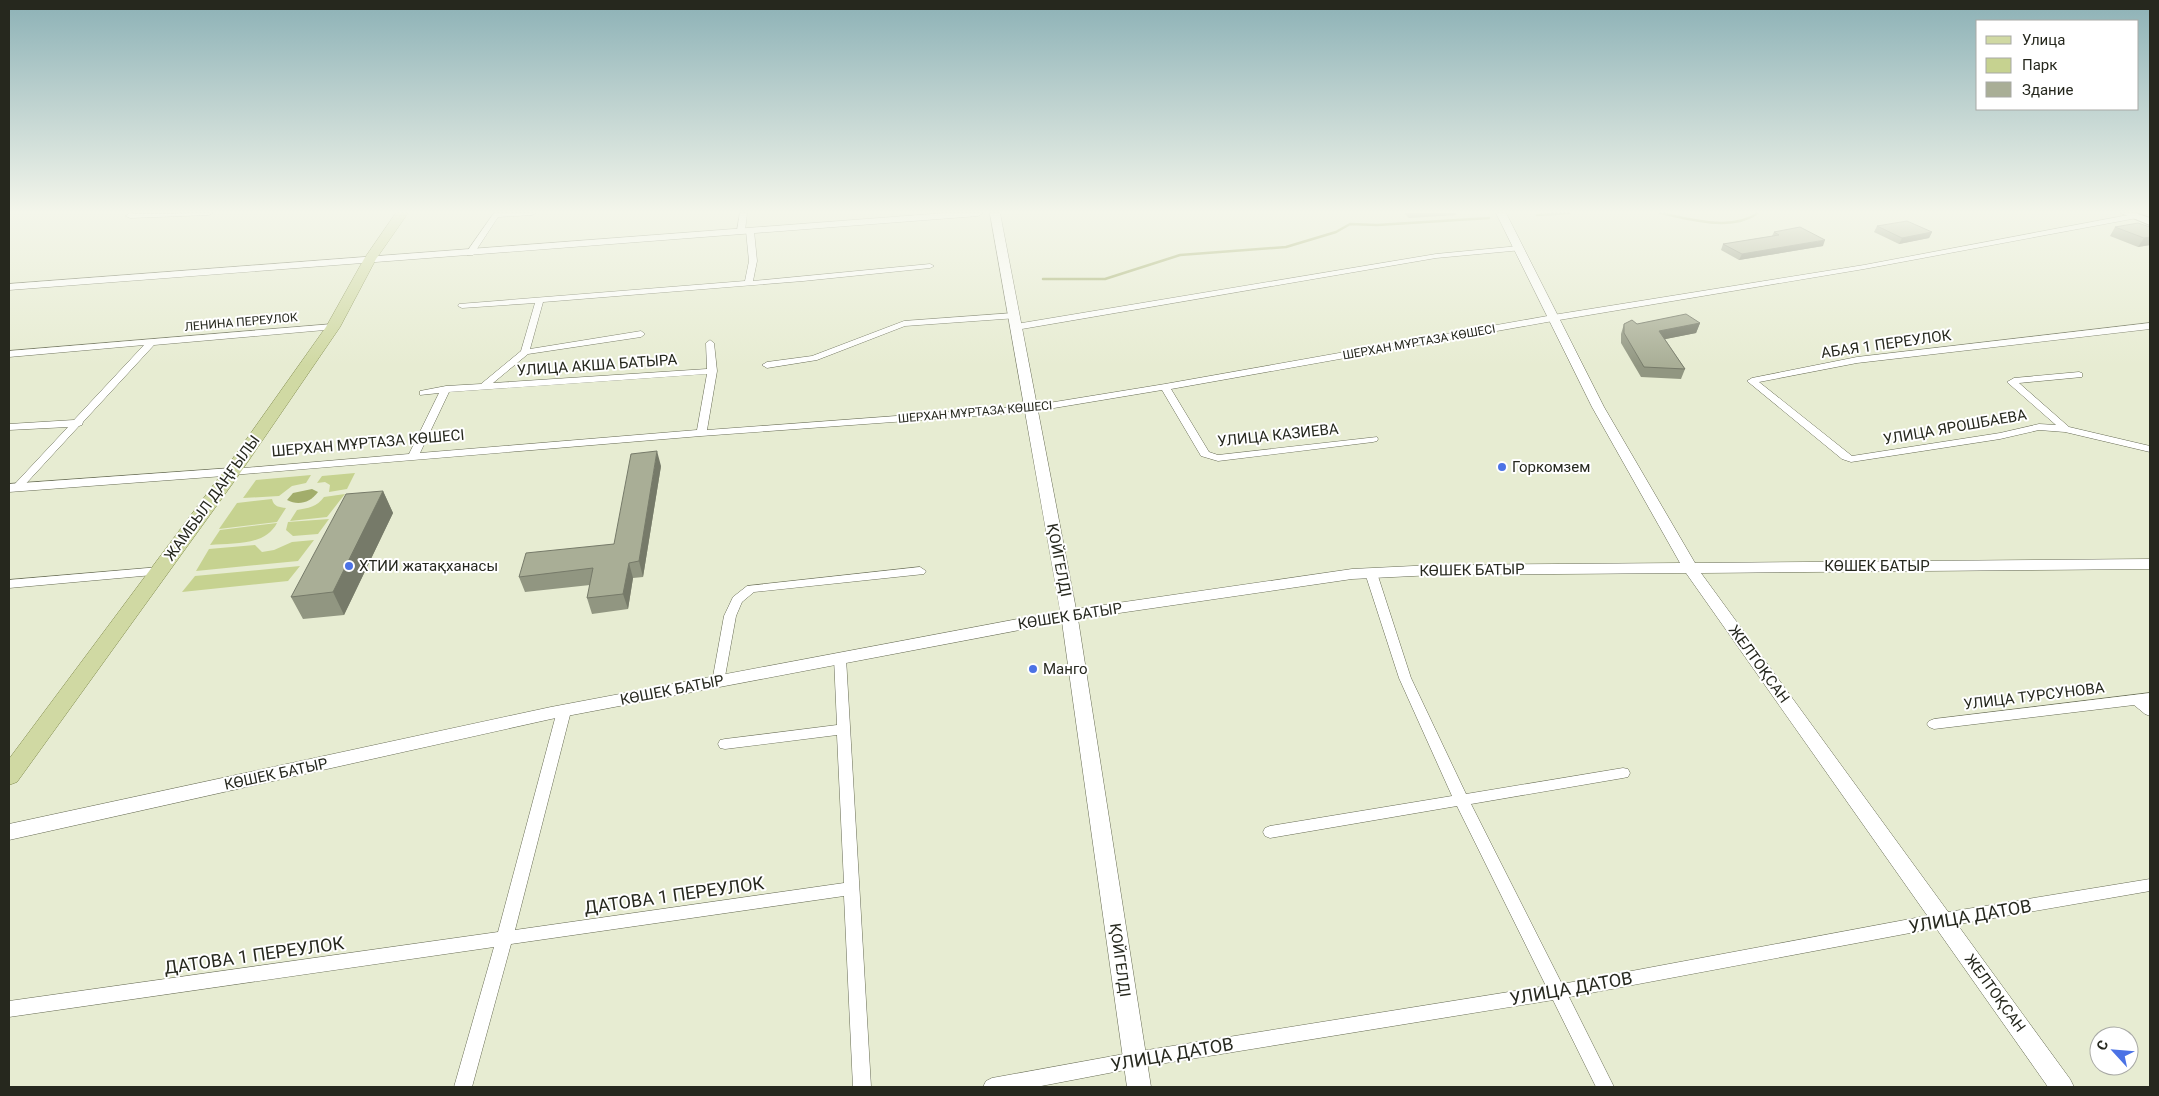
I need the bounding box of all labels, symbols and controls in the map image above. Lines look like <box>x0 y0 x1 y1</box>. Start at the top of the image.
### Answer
legend <box>1976 20 2139 110</box>
text: Улица <box>2022 31 2065 49</box>
text: Парк <box>2022 56 2057 74</box>
text: Здание <box>2022 81 2073 99</box>
street label: ЛЕНИНА ПЕРЕУЛОК <box>184 310 298 334</box>
street label: ШЕРХАН МҰРТАЗА КӨШЕСІ <box>1342 322 1496 362</box>
street label: АБАЯ 1 ПЕРЕУЛОК <box>1820 326 1953 362</box>
street label: УЛИЦА АКША БАТЫРА <box>516 350 678 380</box>
street label: ШЕРХАН МҰРТАЗА КӨШЕСІ <box>897 398 1053 426</box>
street label: УЛИЦА ЯРОШБАЕВА <box>1882 405 2028 448</box>
street label: УЛИЦА КАЗИЕВА <box>1217 420 1340 450</box>
street label: ШЕРХАН МҰРТАЗА КӨШЕСІ <box>271 426 465 460</box>
street label: ЖАМБЫЛ ДАҢҒЫЛЫ <box>160 432 264 564</box>
place label: Горкомзем <box>1512 458 1590 476</box>
marker: Горкомзем <box>1496 461 1508 473</box>
street label: ҚОЙГЕЛДІ <box>1043 522 1075 598</box>
place label: ХТИИ жатақханасы <box>359 557 498 575</box>
street label: КӨШЕК БАТЫР <box>1824 557 1930 575</box>
marker: ХТИИ жатақханасы <box>343 560 355 572</box>
street label: КӨШЕК БАТЫР <box>1419 560 1525 580</box>
street label: КӨШЕК БАТЫР <box>1017 599 1123 633</box>
street label: ЖЕЛТОҚСАН <box>1725 621 1793 707</box>
place label: Манго <box>1043 660 1088 678</box>
marker: Манго <box>1027 663 1039 675</box>
street label: КӨШЕК БАТЫР <box>619 671 725 709</box>
street label: УЛИЦА ТУРСУНОВА <box>1962 678 2106 714</box>
street label: КӨШЕК БАТЫР <box>223 754 329 794</box>
street label: ДАТОВА 1 ПЕРЕУЛОК <box>583 872 766 918</box>
street label: УЛИЦА ДАТОВ <box>1907 895 2033 937</box>
street label: ҚОЙГЕЛДІ <box>1106 922 1134 998</box>
street label: ДАТОВА 1 ПЕРЕУЛОК <box>163 932 346 978</box>
street label: ЖЕЛТОҚСАН <box>1961 950 2029 1036</box>
street label: УЛИЦА ДАТОВ <box>1508 967 1634 1009</box>
north arrow <box>2089 1026 2139 1076</box>
street label: УЛИЦА ДАТОВ <box>1109 1033 1235 1075</box>
text: С <box>2093 1038 2112 1053</box>

